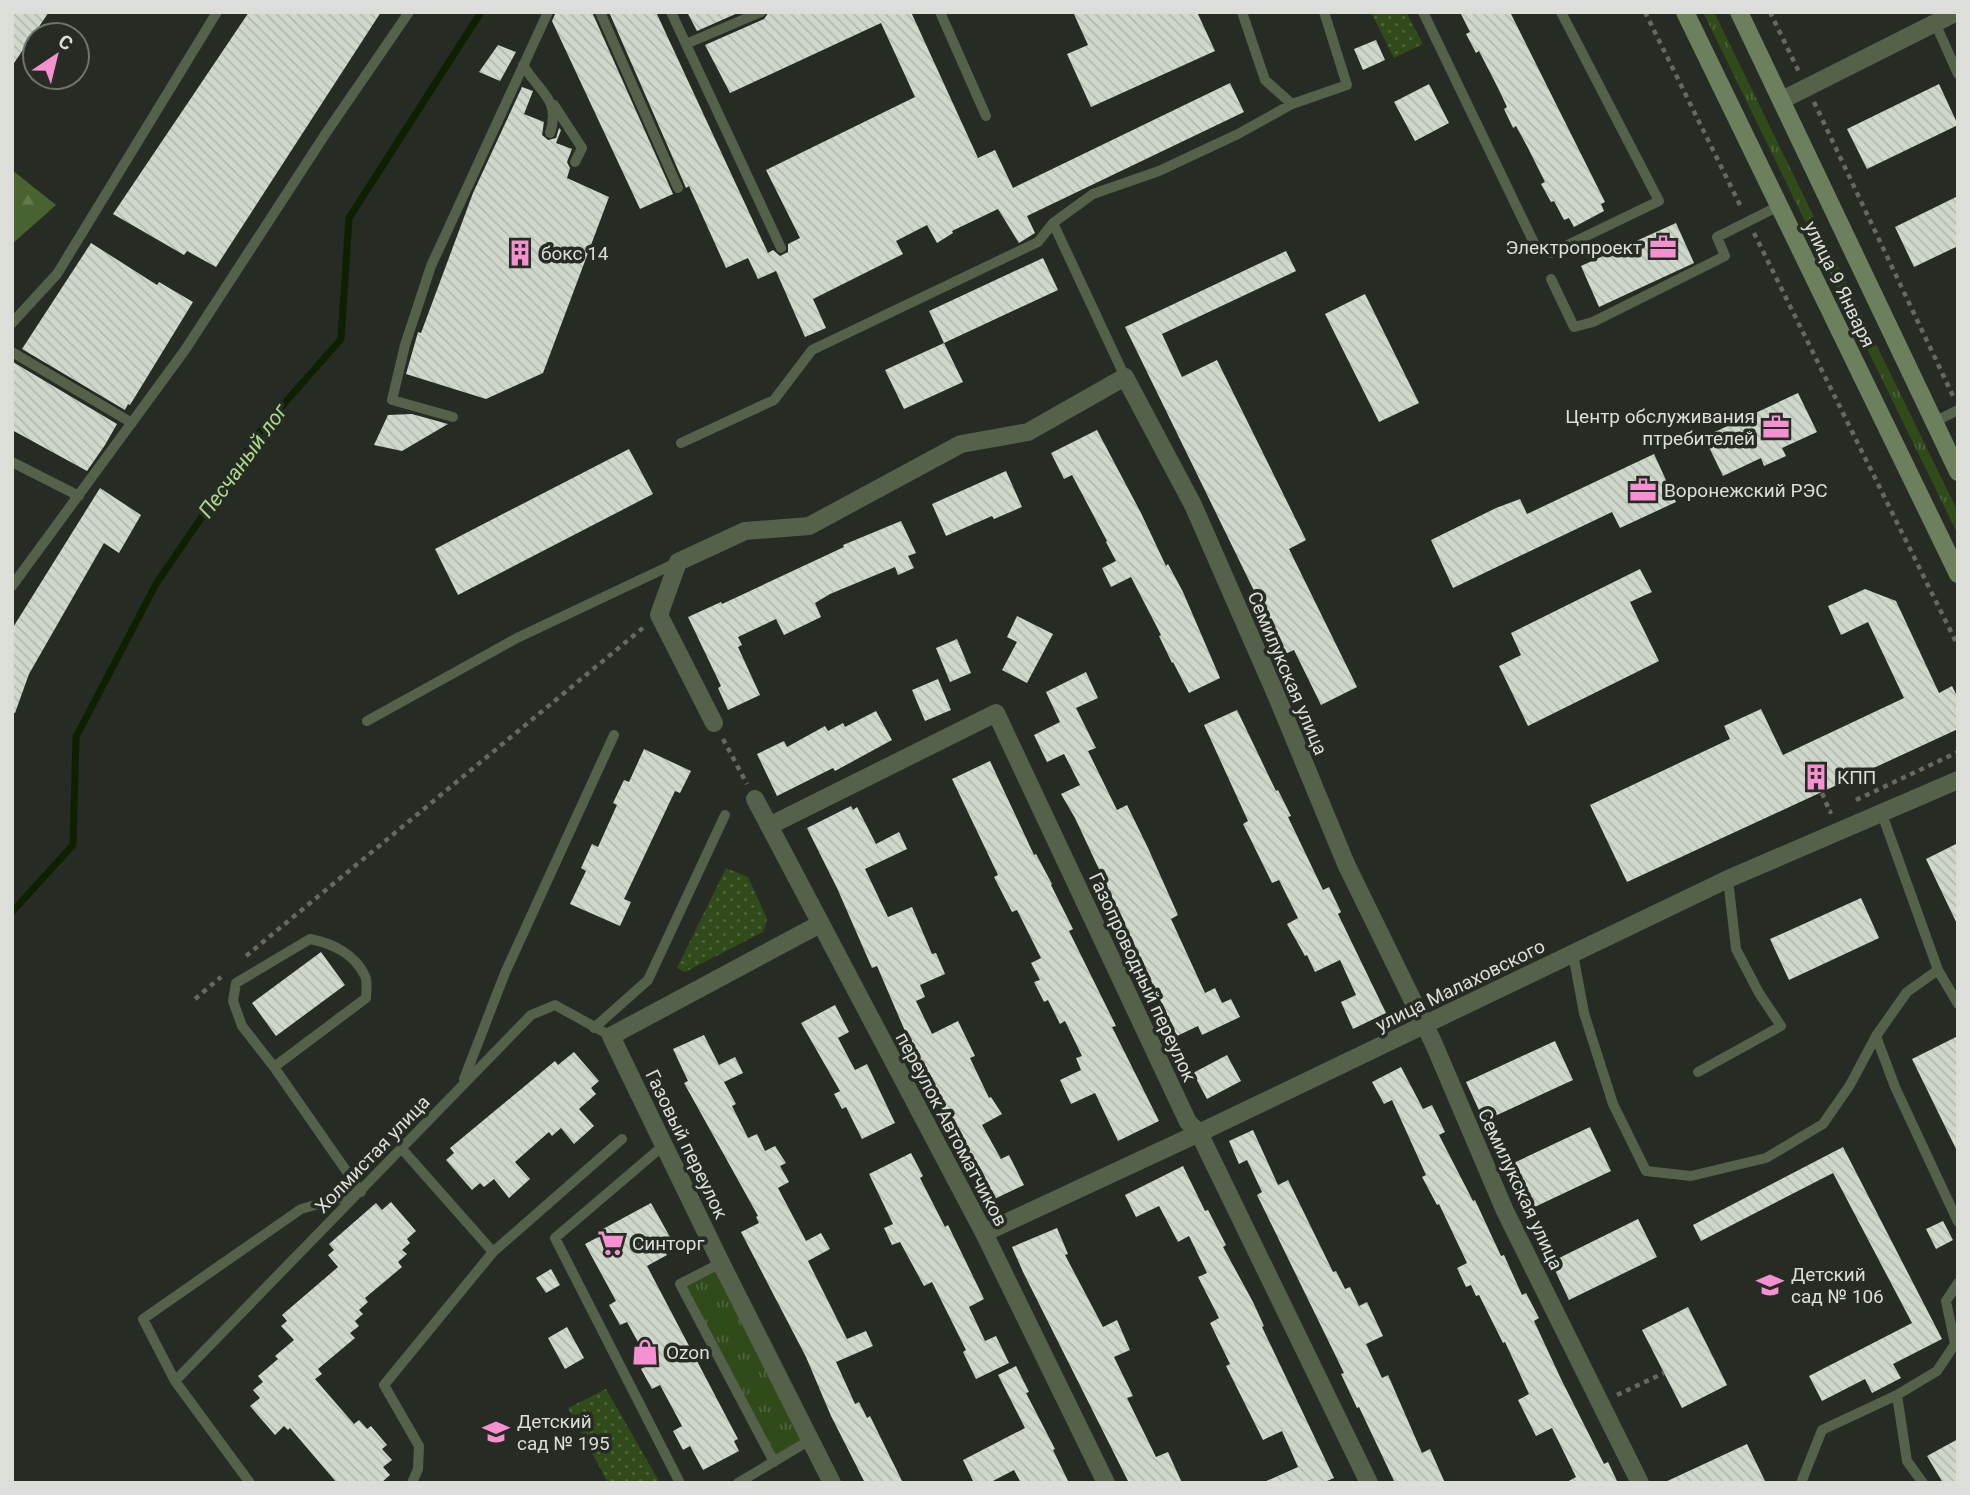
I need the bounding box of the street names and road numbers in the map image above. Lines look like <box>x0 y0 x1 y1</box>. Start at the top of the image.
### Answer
street label: улица 9 Января <box>1799 217 1880 351</box>
street label: Семилукская улица <box>1243 588 1332 758</box>
street label: Газопроводный переулок <box>1084 869 1201 1086</box>
street label: улица Малаховского <box>1372 934 1549 1036</box>
street label: переулок Автоматчиков <box>891 1028 1012 1230</box>
street label: Газовый переулок <box>640 1066 733 1223</box>
street label: Холмистая улица <box>310 1091 434 1218</box>
street label: Семилукская улица <box>1473 1105 1568 1274</box>

